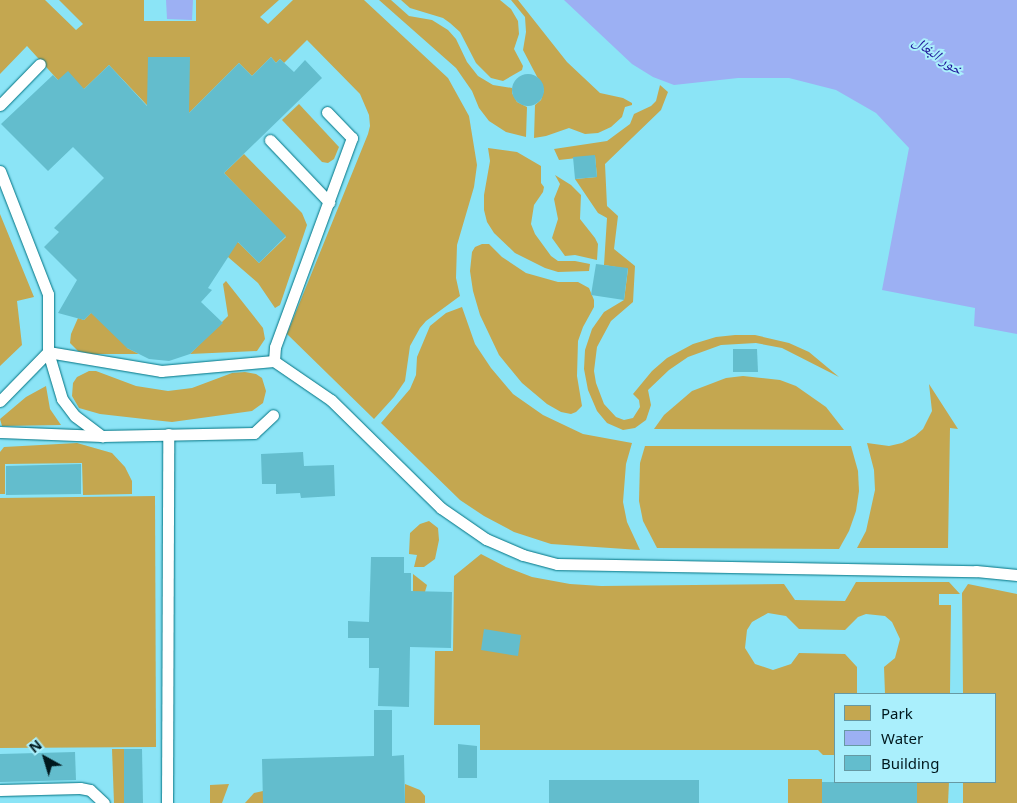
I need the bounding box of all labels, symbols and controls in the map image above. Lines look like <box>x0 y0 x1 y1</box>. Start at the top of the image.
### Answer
water label: خور البغال <box>910 31 966 79</box>
legend <box>834 693 997 783</box>
text: Park <box>881 703 913 723</box>
text: Water <box>881 728 923 748</box>
north arrow <box>20 733 70 783</box>
text: N <box>25 735 46 757</box>
text: Building <box>881 753 939 773</box>

